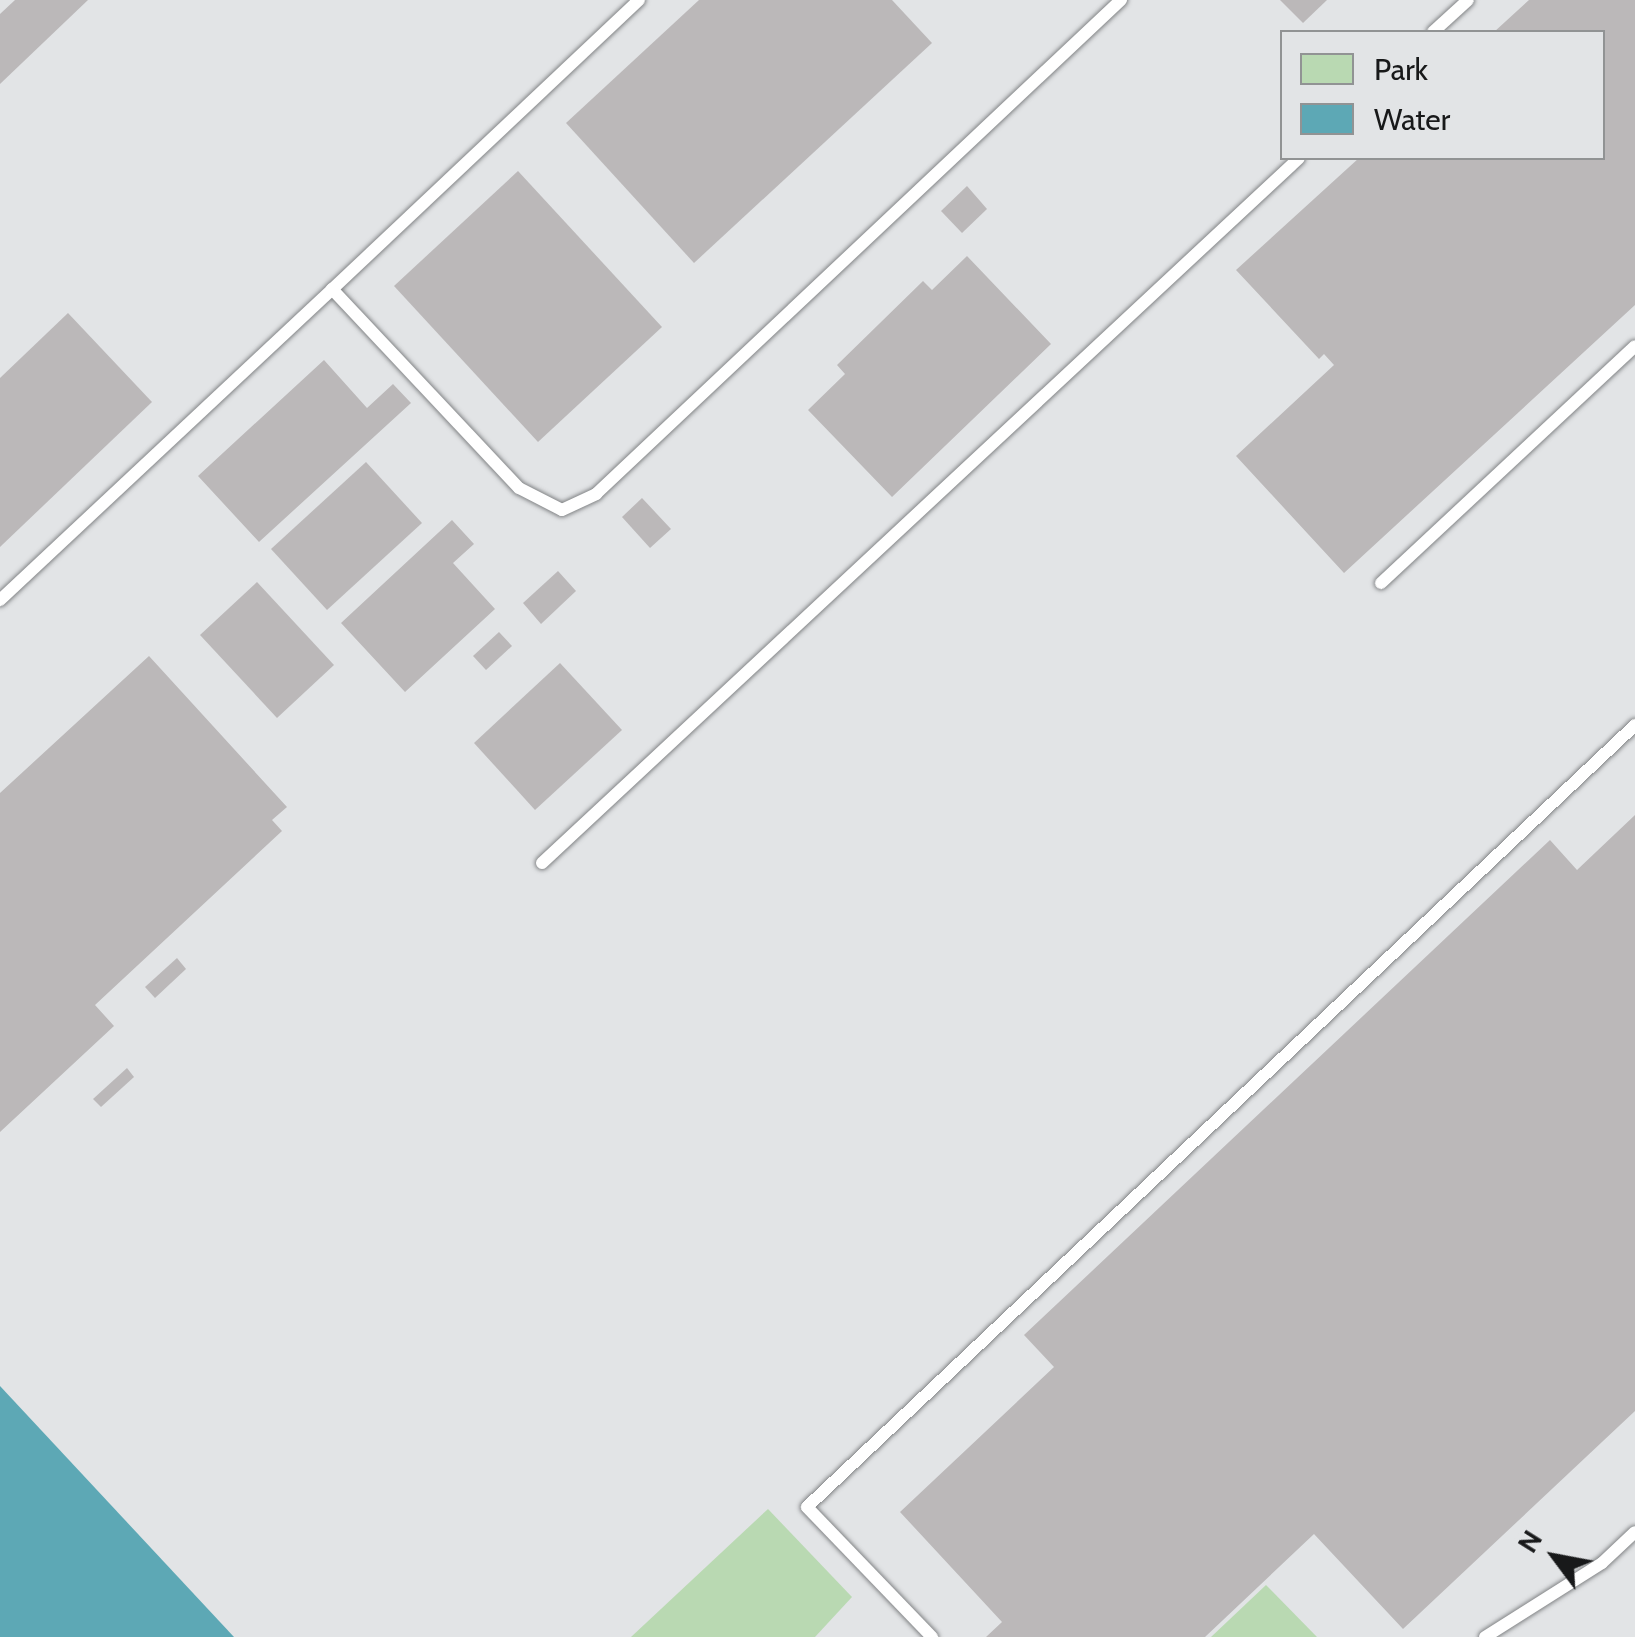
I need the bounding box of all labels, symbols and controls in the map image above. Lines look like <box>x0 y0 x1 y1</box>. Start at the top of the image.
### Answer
legend <box>1280 30 1605 160</box>
text: Park <box>1374 51 1428 88</box>
text: Water <box>1374 101 1450 138</box>
north arrow <box>1505 1507 1605 1607</box>
text: N <box>1510 1524 1549 1559</box>

